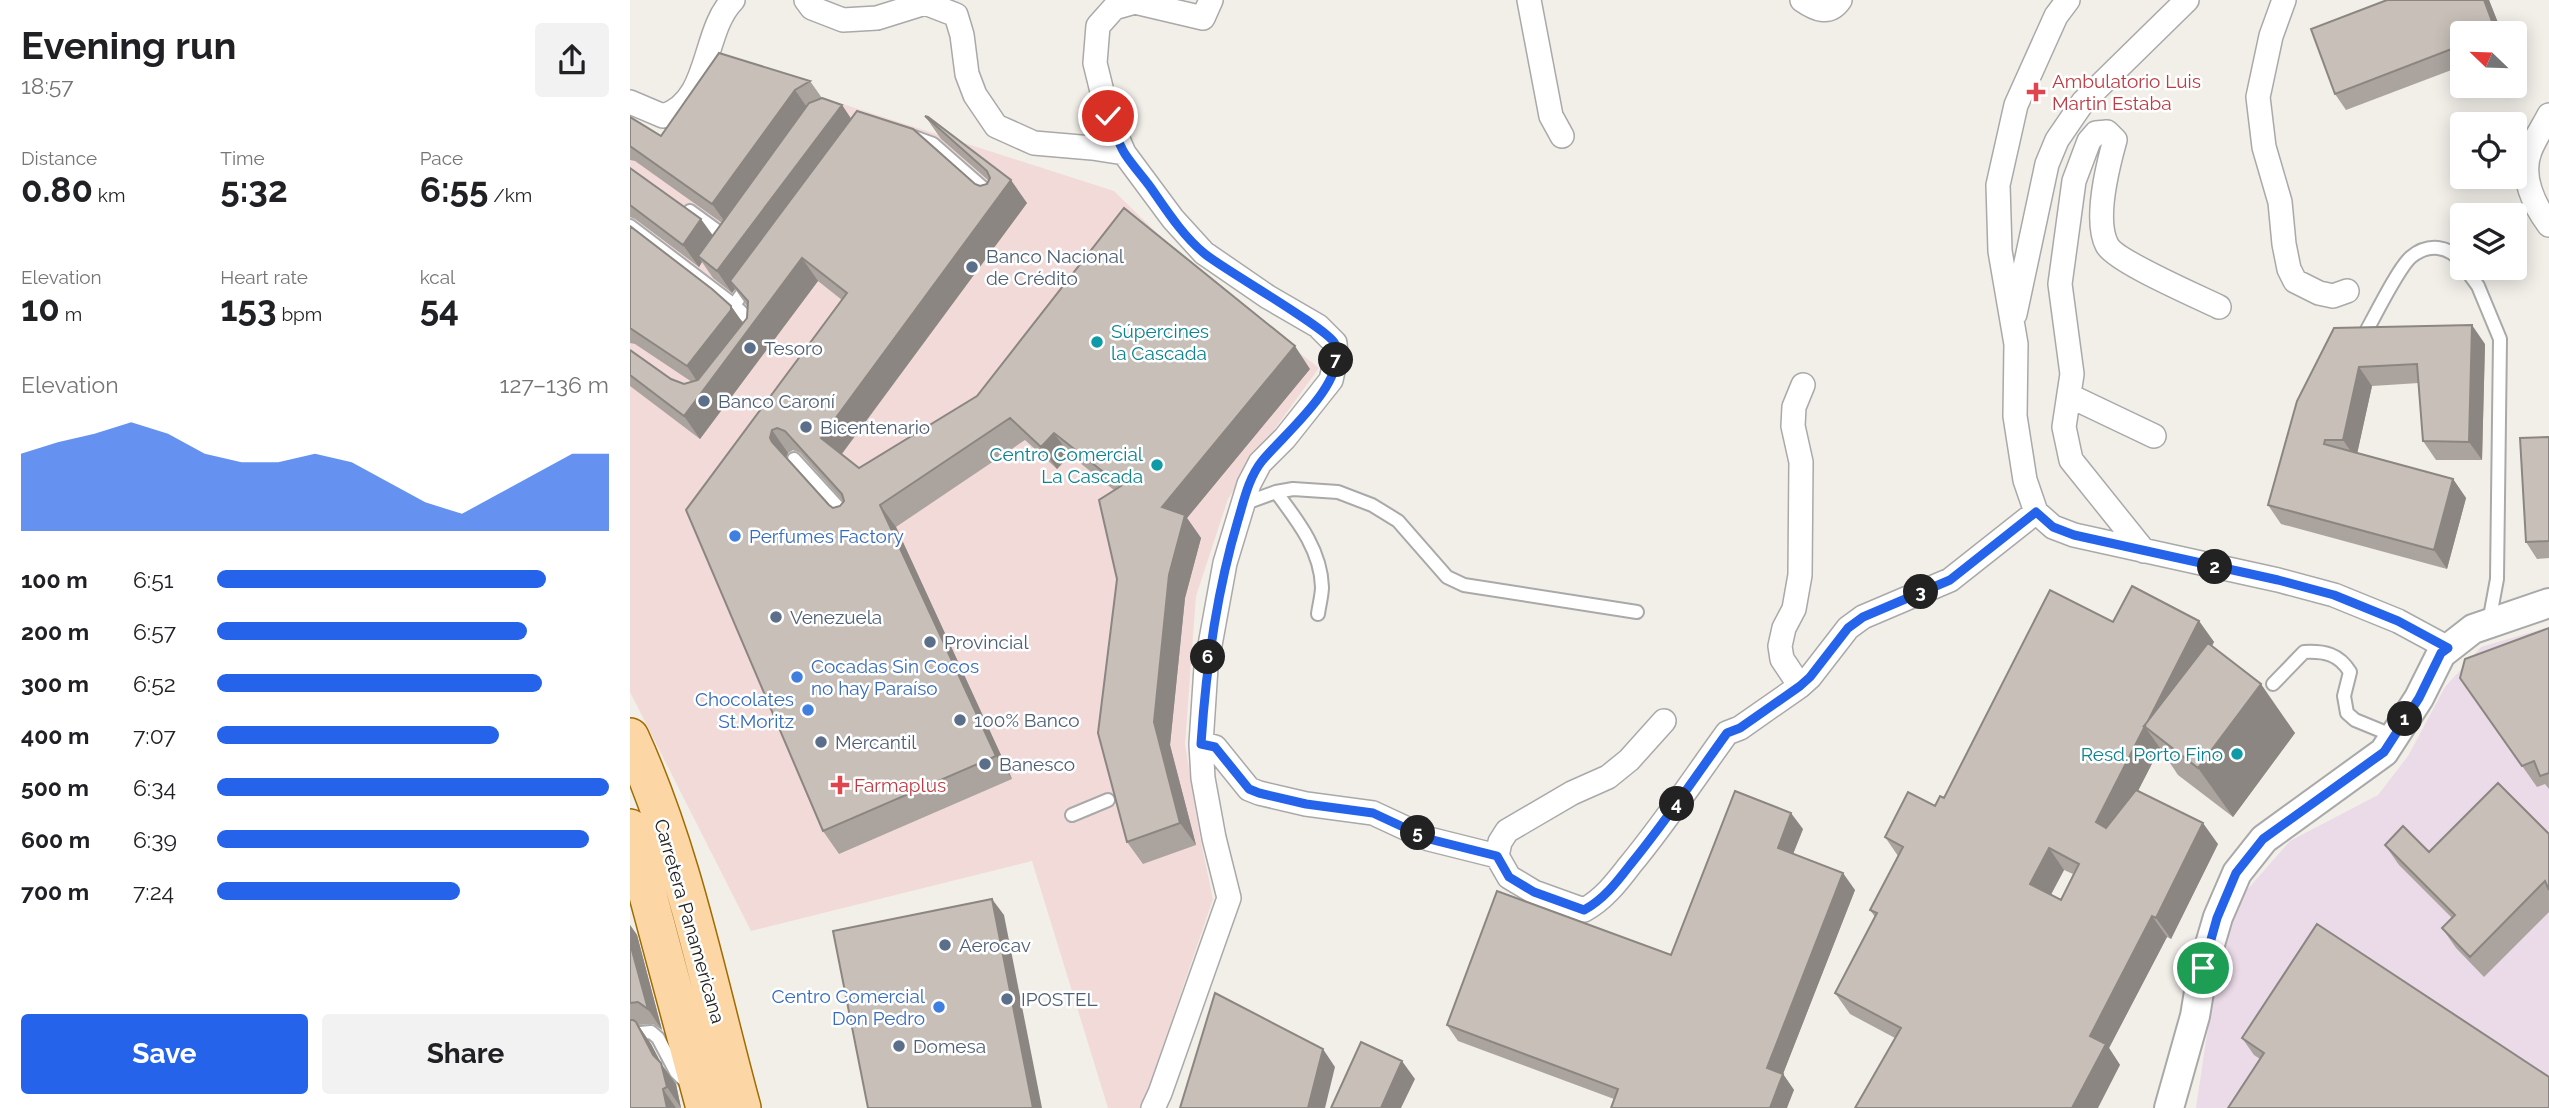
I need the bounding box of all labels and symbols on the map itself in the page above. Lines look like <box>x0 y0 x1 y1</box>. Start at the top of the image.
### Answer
north arrow <box>2450 21 2527 98</box>
place label: Ambulatorio Luis Martin Estaba <box>2052 70 2201 114</box>
marker: Ambulatorio Luis Martin Estaba <box>2026 82 2046 102</box>
pin <box>1078 86 1138 146</box>
place label: Banco Nacional de Crédito <box>986 245 1125 289</box>
marker: Banco Nacional de Crédito <box>964 259 980 275</box>
place label: Súpercines la Cascada <box>1111 320 1209 364</box>
marker: Súpercines la Cascada <box>1089 334 1105 350</box>
place label: Tesoro <box>764 337 823 359</box>
marker: Tesoro <box>742 340 758 356</box>
pin: 7 <box>1318 342 1354 378</box>
place label: Banco Caroní <box>718 390 836 412</box>
marker: Banco Caroní <box>696 393 712 409</box>
place label: Bicentenario <box>820 416 930 438</box>
marker: Bicentenario <box>798 419 814 435</box>
place label: Centro Comercial La Cascada <box>990 443 1144 487</box>
marker: Centro Comercial La Cascada <box>1149 457 1165 473</box>
place label: Perfumes Factory <box>749 525 904 547</box>
marker: Perfumes Factory <box>727 528 743 544</box>
pin: 2 <box>2198 550 2232 584</box>
pin: 3 <box>1904 574 1938 610</box>
place label: Venezuela <box>790 606 882 628</box>
marker: Venezuela <box>768 609 784 625</box>
place label: Provincial <box>944 631 1029 653</box>
marker: Provincial <box>922 634 938 650</box>
pin: 6 <box>1190 640 1226 674</box>
place label: Cocadas Sin Cocos no hay Paraíso <box>811 655 979 699</box>
marker: Cocadas Sin Cocos no hay Paraíso <box>789 669 805 685</box>
place label: Chocolates St.Moritz <box>695 688 794 732</box>
marker: Chocolates St.Moritz <box>800 702 816 718</box>
pin: 1 <box>2388 702 2422 736</box>
place label: 100% Banco <box>974 709 1080 731</box>
marker: 100% Banco <box>952 712 968 728</box>
place label: Mercantil <box>835 731 917 753</box>
marker: Mercantil <box>813 734 829 750</box>
place label: Resd. Porto Fino <box>2081 743 2223 765</box>
marker: Resd. Porto Fino <box>2229 746 2245 762</box>
place label: Banesco <box>999 753 1075 775</box>
marker: Banesco <box>977 756 993 772</box>
place label: Farmaplus <box>854 774 946 796</box>
marker: Farmaplus <box>832 777 848 793</box>
pin: 4 <box>1660 786 1694 822</box>
street label: Carretera Panamericana <box>650 816 730 1026</box>
pin: 5 <box>1400 816 1436 850</box>
place label: Aerocav <box>959 934 1031 956</box>
marker: Aerocav <box>937 937 953 953</box>
pin <box>2173 938 2233 998</box>
place label: Centro Comercial Don Pedro <box>772 985 926 1029</box>
place label: IPOSTEL <box>1021 988 1098 1010</box>
marker: IPOSTEL <box>999 991 1015 1007</box>
marker: Centro Comercial Don Pedro <box>931 999 947 1015</box>
place label: Domesa <box>913 1035 986 1057</box>
marker: Domesa <box>891 1038 907 1054</box>

